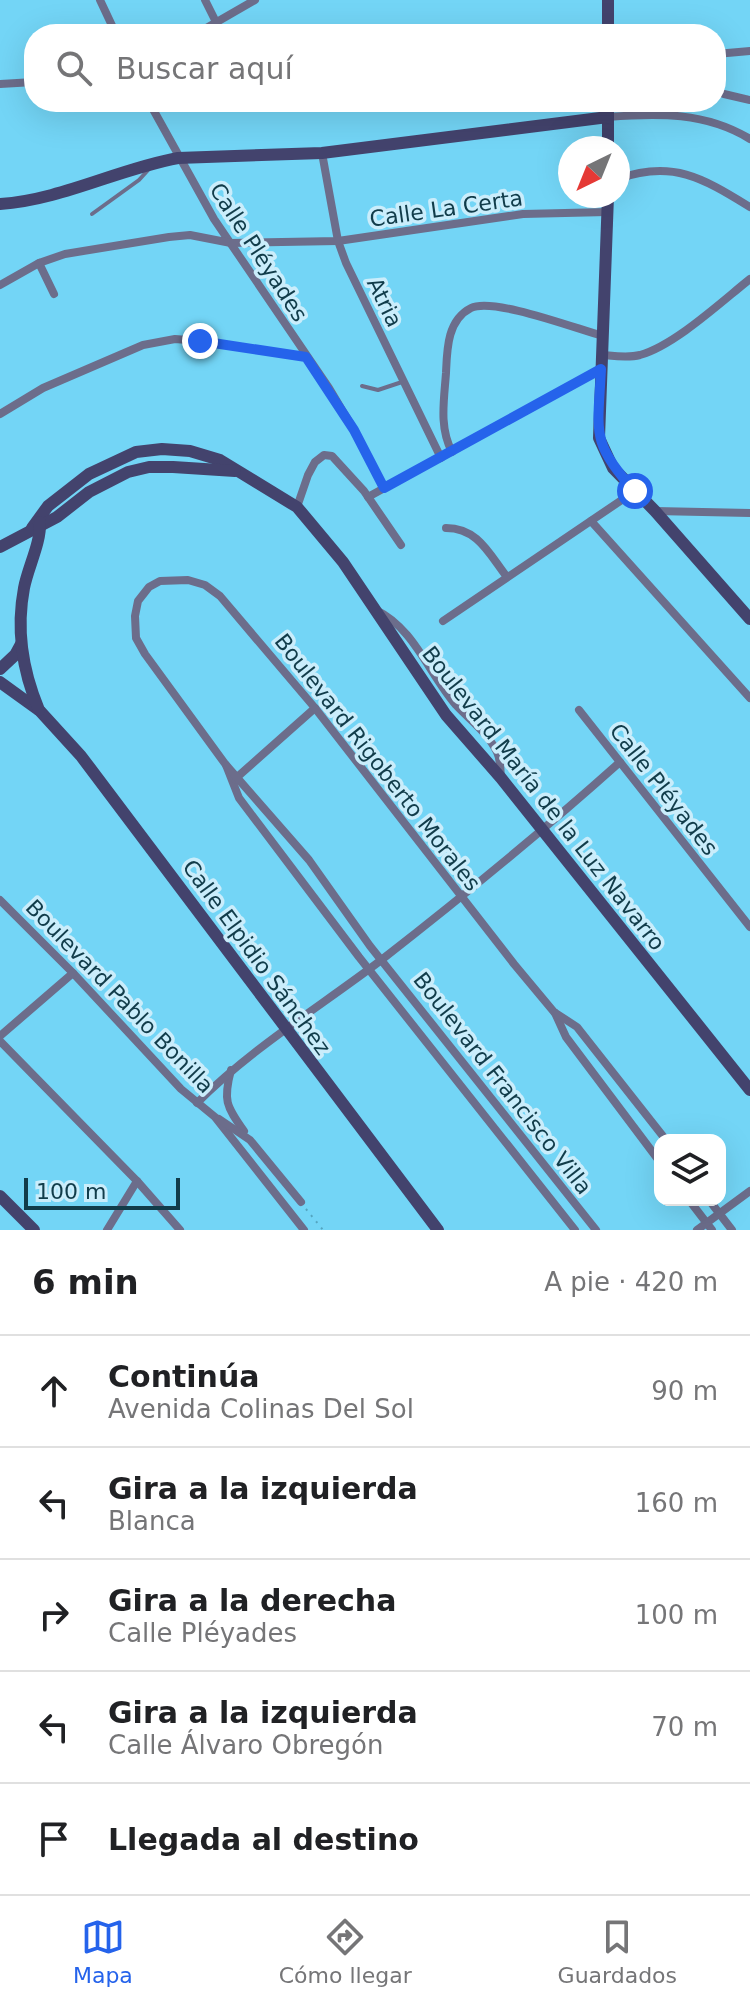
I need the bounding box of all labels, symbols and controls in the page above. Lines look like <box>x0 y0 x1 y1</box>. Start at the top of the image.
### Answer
search box <box>24 24 726 112</box>
icon: search <box>52 46 96 90</box>
text: Buscar aquí <box>116 51 293 86</box>
north arrow <box>558 136 630 208</box>
street label: Calle Pléyades <box>205 178 313 326</box>
street label: Calle La Certa <box>368 185 524 232</box>
street label: Atria <box>362 273 407 331</box>
route end <box>182 323 218 359</box>
route start <box>617 473 653 509</box>
street label: Boulevard Rigoberto Morales <box>270 629 486 896</box>
street label: Boulevard María de la Luz Navarro <box>417 641 670 955</box>
street label: Calle Pléyades <box>605 719 723 860</box>
street label: Calle Elpidio Sánchez <box>177 855 336 1060</box>
street label: Boulevard Pablo Bonilla <box>21 895 219 1098</box>
street label: Boulevard Francisco Villa <box>408 968 597 1199</box>
map controls <box>654 1134 726 1206</box>
button: layers <box>654 1134 726 1206</box>
scale bar <box>24 1174 180 1210</box>
text: 100 m <box>36 1179 106 1204</box>
text: 6 min <box>32 1262 139 1302</box>
text: A pie · 420 m <box>544 1267 718 1297</box>
text: Continúa <box>108 1359 260 1394</box>
icon: ahead <box>32 1369 76 1413</box>
text: 90 m <box>651 1376 718 1406</box>
text: Avenida Colinas Del Sol <box>108 1394 414 1424</box>
text: Gira a la izquierda <box>108 1471 418 1506</box>
icon: left <box>32 1481 76 1525</box>
text: 160 m <box>635 1488 718 1518</box>
text: Blanca <box>108 1506 196 1536</box>
text: Gira a la derecha <box>108 1583 396 1618</box>
icon: right <box>32 1593 76 1637</box>
text: 100 m <box>635 1600 718 1630</box>
text: Calle Pléyades <box>108 1618 297 1648</box>
text: Gira a la izquierda <box>108 1695 418 1730</box>
icon: left <box>32 1705 76 1749</box>
text: 70 m <box>651 1712 718 1742</box>
text: Calle Álvaro Obregón <box>108 1730 383 1760</box>
icon: arrive <box>32 1817 76 1861</box>
text: Llegada al destino <box>108 1822 419 1857</box>
tab: Mapa <box>73 1915 133 1988</box>
tab: Cómo llegar <box>279 1915 412 1988</box>
tab: Guardados <box>558 1915 677 1988</box>

